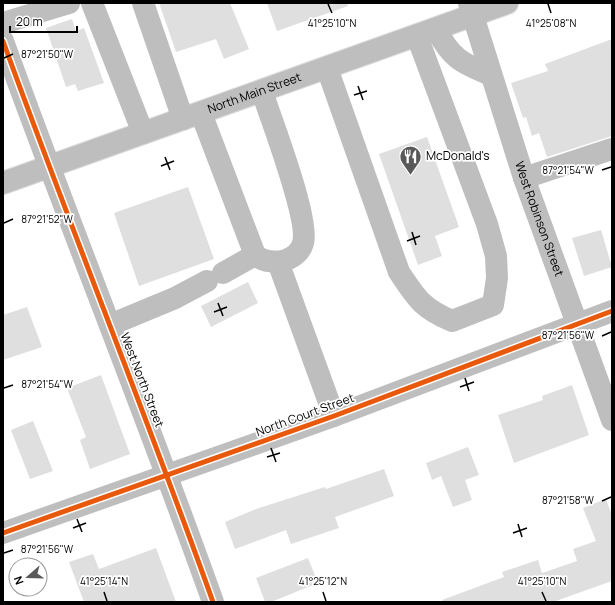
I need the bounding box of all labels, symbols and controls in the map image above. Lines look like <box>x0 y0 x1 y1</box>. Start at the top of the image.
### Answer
scale bar <box>10 8 77 34</box>
text: 20 m <box>16 13 43 30</box>
text: 41°25'10"N <box>308 16 356 30</box>
text: 41°25'08"N <box>526 16 576 30</box>
text: 87°21'50"W <box>21 47 74 61</box>
street label: North Main Street <box>205 68 304 117</box>
restaurant icon: McDonald's <box>397 143 423 176</box>
place label: McDonald's <box>426 147 490 164</box>
street label: West Robinson Street <box>511 159 568 279</box>
text: 87°21'54"W <box>542 163 594 177</box>
text: 87°21'52"W <box>21 212 73 226</box>
text: 87°21'56"W <box>542 328 595 342</box>
street label: West North Street <box>117 330 168 430</box>
text: 87°21'54"W <box>21 377 73 391</box>
street label: North Court Street <box>253 389 357 440</box>
text: 87°21'58"W <box>542 493 595 507</box>
text: 87°21'56"W <box>21 542 74 556</box>
north arrow <box>8 557 48 597</box>
text: N <box>10 574 27 587</box>
text: 41°25'14"N <box>80 574 128 588</box>
text: 41°25'12"N <box>299 574 347 588</box>
text: 41°25'10"N <box>518 574 566 588</box>

